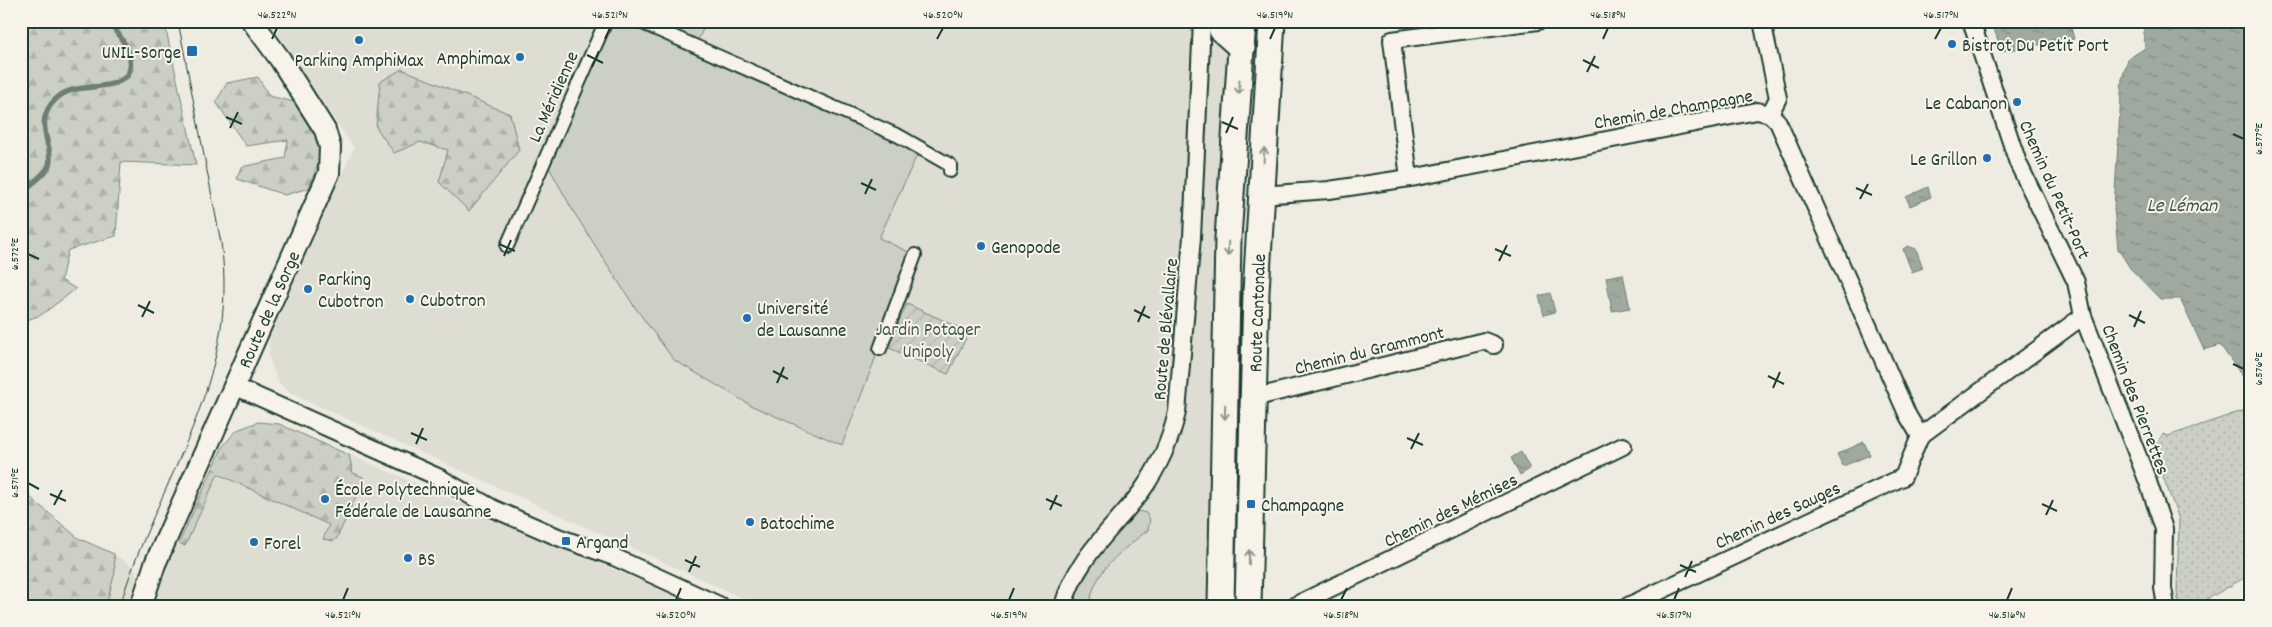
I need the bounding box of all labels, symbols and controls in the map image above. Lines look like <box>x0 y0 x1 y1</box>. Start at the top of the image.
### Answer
text: 46.522°N <box>258 7 296 24</box>
text: 46.521°N <box>592 7 628 24</box>
text: 46.520°N <box>923 7 963 24</box>
text: 46.519°N <box>1257 7 1293 24</box>
text: 46.518°N <box>1590 7 1626 24</box>
text: 46.517°N <box>1923 7 1959 24</box>
marker: Parking AmphiMax <box>353 34 365 46</box>
place label: Bistrot Du Petit Port <box>1962 34 2109 61</box>
marker: Bistrot Du Petit Port <box>1946 38 1958 50</box>
place label: UNIL-Sorge <box>102 41 181 68</box>
marker: UNIL-Sorge <box>185 44 199 58</box>
place label: Amphimax <box>437 47 510 74</box>
street label: La Méridienne <box>523 47 587 147</box>
place label: Parking AmphiMax <box>295 49 423 76</box>
marker: Amphimax <box>514 51 526 63</box>
one-way arrow <box>1234 79 1243 95</box>
street label: Chemin de Champagne <box>1592 84 1755 139</box>
place label: Le Cabanon <box>1925 92 2007 119</box>
marker: Le Cabanon <box>2011 96 2023 108</box>
street label: Chemin du Petit-Port <box>2010 117 2096 264</box>
text: 6.577°E <box>2251 122 2268 155</box>
one-way arrow <box>1260 148 1269 164</box>
place label: Le Grillon <box>1910 148 1977 175</box>
marker: Le Grillon <box>1981 152 1993 164</box>
water label: Le Léman <box>2147 193 2218 221</box>
place label: Genopode <box>991 236 1061 263</box>
text: 6.572°E <box>7 237 24 270</box>
marker: Genopode <box>975 240 987 252</box>
one-way arrow <box>1223 241 1233 257</box>
street label: Route de la Sorge <box>233 248 309 373</box>
street label: Route Cantonale <box>1244 253 1275 373</box>
street label: Route de Blévallaire <box>1148 257 1187 402</box>
place label: Parking Cubotron <box>318 268 384 317</box>
marker: Parking Cubotron <box>302 283 314 295</box>
place label: Cubotron <box>420 289 486 316</box>
marker: Cubotron <box>404 293 416 305</box>
place label: Université de Lausanne <box>757 297 846 346</box>
marker: Université de Lausanne <box>741 312 753 324</box>
park label: Jardin Potager Unipoly <box>875 318 981 367</box>
street label: Chemin du Grammont <box>1292 321 1448 384</box>
street label: Chemin des Pierrettes <box>2093 321 2175 479</box>
text: 6.576°E <box>2251 352 2268 386</box>
one-way arrow <box>1221 404 1230 420</box>
text: 6.571°E <box>7 467 24 498</box>
street label: Chemin des Mémises <box>1380 468 1523 556</box>
street label: Chemin des Sauges <box>1711 476 1846 558</box>
place label: École Polytechnique Fédérale de Lausanne <box>335 478 491 527</box>
marker: École Polytechnique Fédérale de Lausanne <box>319 493 331 505</box>
place label: Champagne <box>1261 494 1344 521</box>
marker: Champagne <box>1245 498 1257 510</box>
place label: Batochime <box>760 512 835 539</box>
marker: Batochime <box>744 516 756 528</box>
place label: Argand <box>576 531 628 558</box>
place label: Forel <box>264 532 301 559</box>
marker: Argand <box>560 535 572 547</box>
marker: Forel <box>248 536 260 548</box>
place label: BS <box>418 548 435 575</box>
one-way arrow <box>1244 549 1254 566</box>
marker: BS <box>402 552 414 564</box>
text: 46.521°N <box>325 607 361 624</box>
text: 46.520°N <box>656 607 696 624</box>
text: 46.519°N <box>991 607 1027 624</box>
text: 46.518°N <box>1323 607 1359 624</box>
text: 46.517°N <box>1656 607 1692 624</box>
text: 46.516°N <box>1989 607 2025 624</box>

